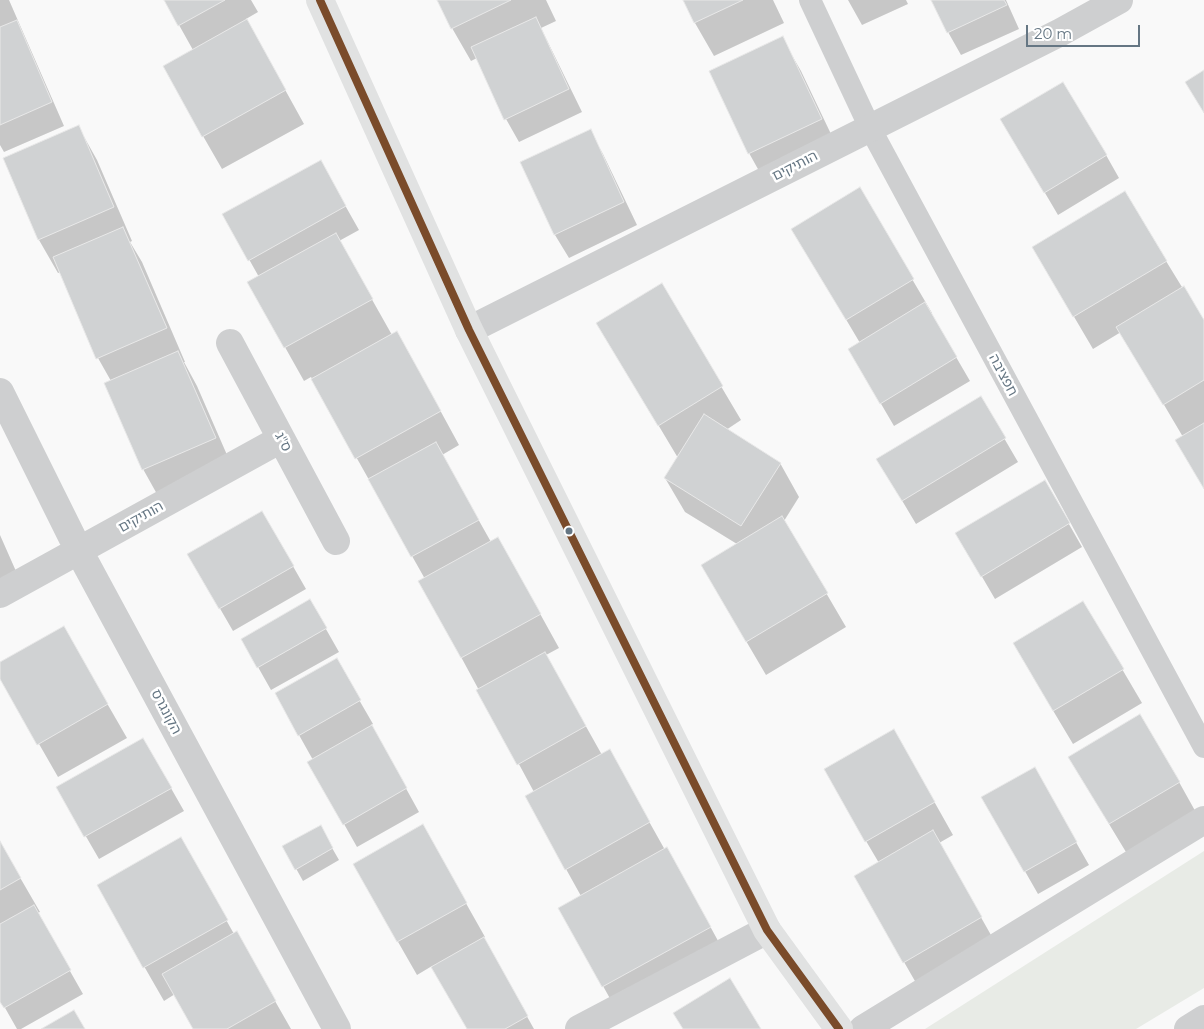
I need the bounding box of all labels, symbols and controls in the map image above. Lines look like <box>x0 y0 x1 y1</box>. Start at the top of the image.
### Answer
scale bar <box>1029 15 1143 47</box>
text: 20 m <box>1034 24 1072 43</box>
street label: הותיקים <box>770 147 820 185</box>
street label: חפציבה <box>985 351 1021 399</box>
street label: ס"ג <box>271 429 295 455</box>
street label: הותיקים <box>116 498 166 536</box>
unlabelled marker <box>564 526 574 536</box>
street label: הקונגרס <box>147 687 185 737</box>

